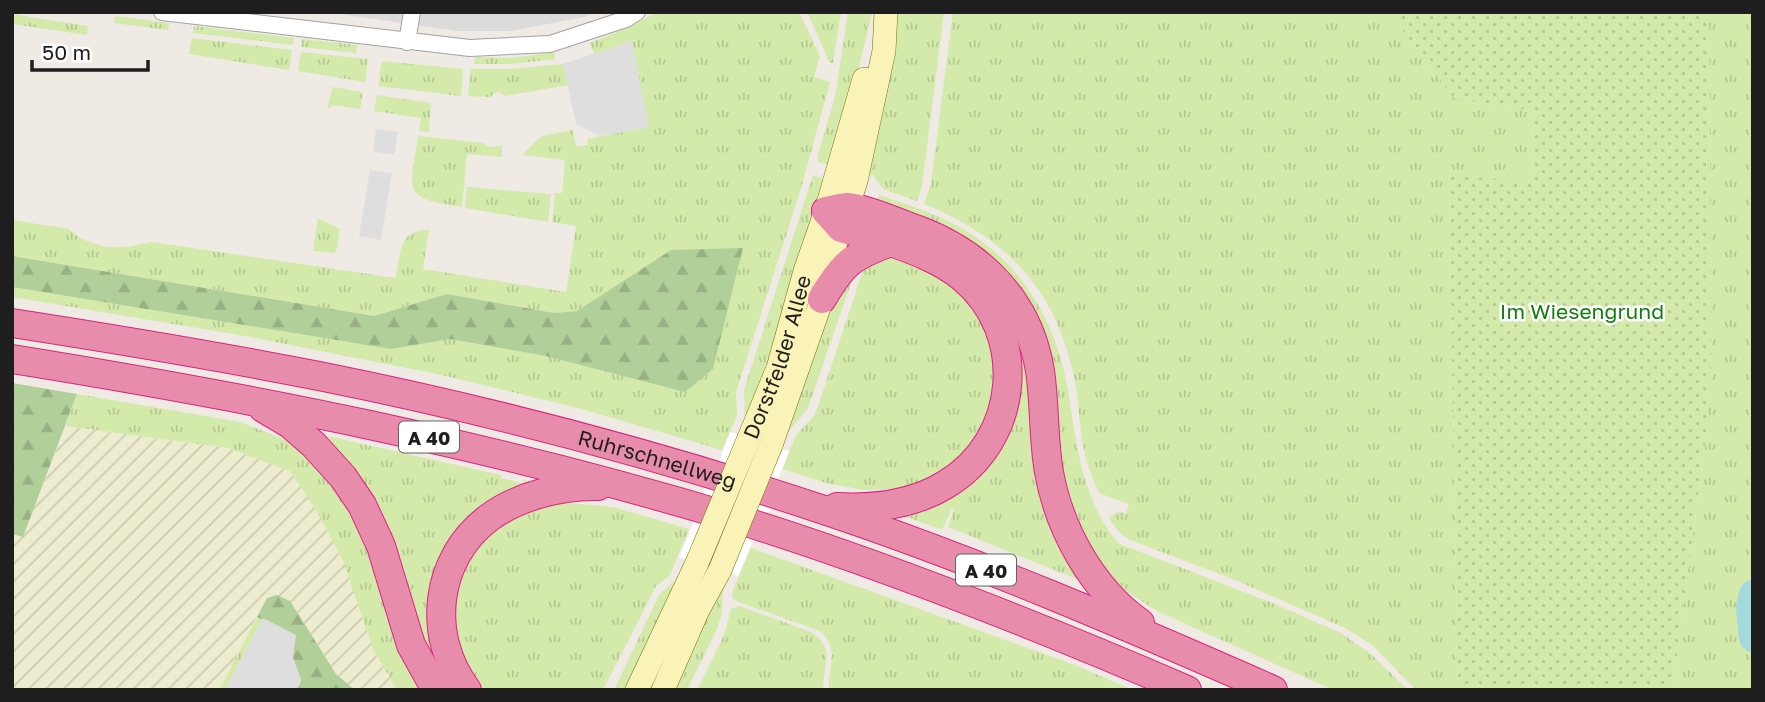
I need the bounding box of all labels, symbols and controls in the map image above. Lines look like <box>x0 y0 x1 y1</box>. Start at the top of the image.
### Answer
scale bar <box>32 28 147 72</box>
text: 50 m <box>42 39 91 65</box>
street label: Dorstfelder Allee <box>737 272 816 443</box>
park label: Im Wiesengrund <box>1500 298 1664 324</box>
road number: A 40 <box>399 422 459 452</box>
street label: Ruhrschnellweg <box>575 424 740 494</box>
road number: A 40 <box>956 554 1016 586</box>

